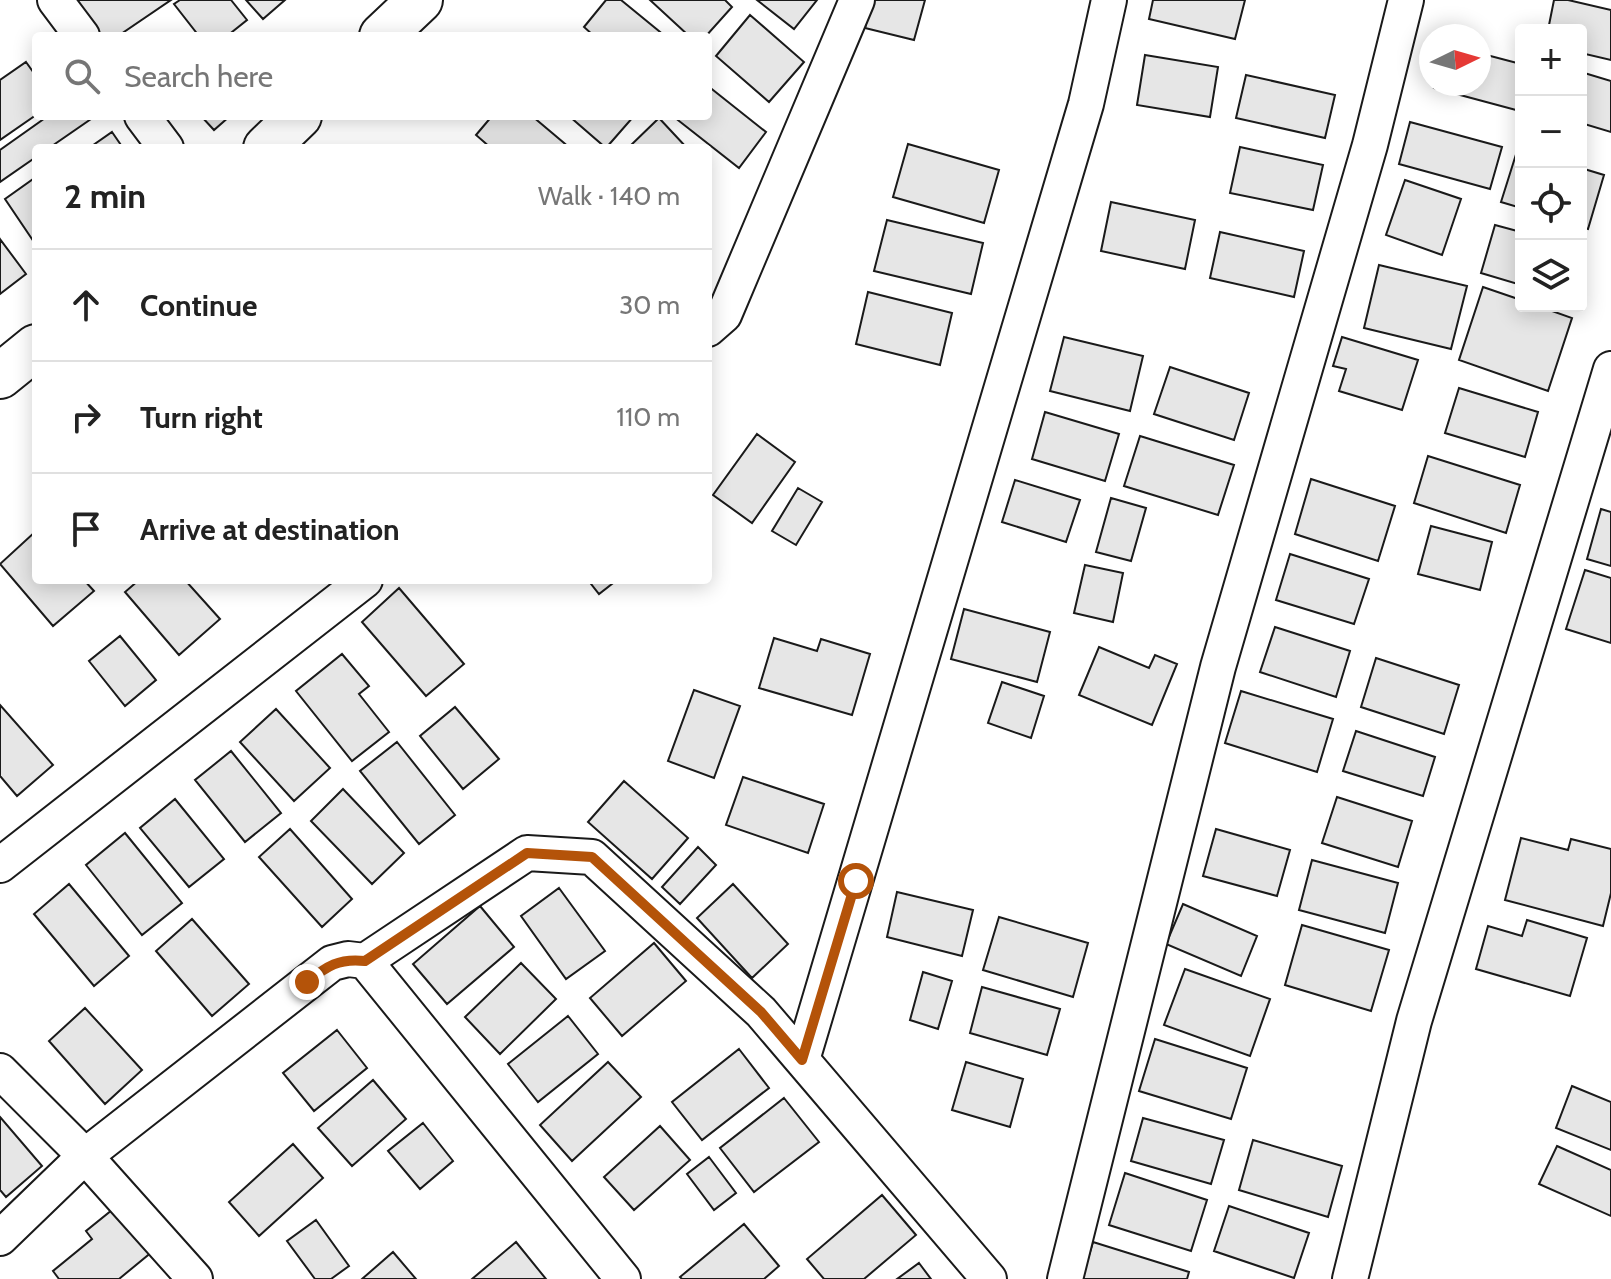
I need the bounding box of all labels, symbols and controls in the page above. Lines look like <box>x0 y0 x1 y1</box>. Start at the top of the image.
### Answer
north arrow <box>1419 24 1491 96</box>
map controls <box>1515 24 1587 312</box>
button: + <box>1515 24 1587 96</box>
search box <box>32 32 712 120</box>
icon: search <box>60 54 104 98</box>
text: Search here <box>124 58 273 95</box>
button: − <box>1515 96 1587 168</box>
button: locate <box>1515 168 1587 240</box>
text: 2 min <box>64 175 146 217</box>
text: Walk · 140 m <box>538 180 680 212</box>
button: layers <box>1515 240 1587 312</box>
icon: ahead <box>64 283 108 327</box>
text: Continue <box>140 287 257 324</box>
text: 30 m <box>619 289 680 321</box>
icon: right <box>64 395 108 439</box>
text: Turn right <box>140 399 263 436</box>
text: 110 m <box>616 401 680 433</box>
icon: arrive <box>64 507 108 551</box>
text: Arrive at destination <box>140 511 400 548</box>
route start <box>838 863 874 899</box>
route end <box>289 964 325 1000</box>

